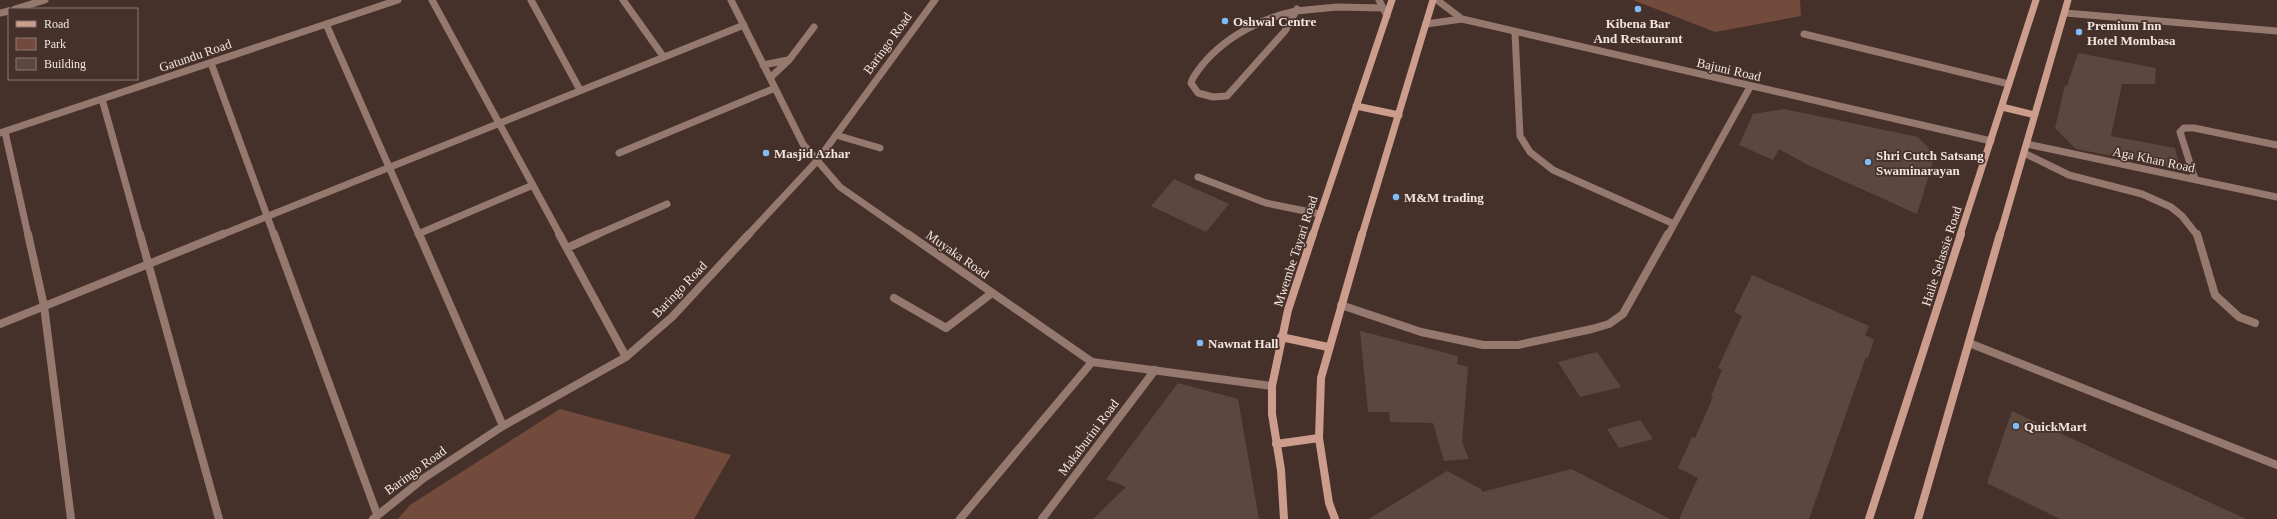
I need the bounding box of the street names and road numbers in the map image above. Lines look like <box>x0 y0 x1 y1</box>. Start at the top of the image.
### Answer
street label: Baringo Road <box>860 9 915 77</box>
street label: Gatundu Road <box>157 36 234 75</box>
street label: Bajuni Road <box>1695 55 1763 84</box>
street label: Aga Khan Road <box>2111 143 2197 176</box>
street label: Mwembe Tayari Road <box>1270 193 1321 309</box>
street label: Haile Selassie Road <box>1918 204 1965 308</box>
street label: Muyaka Road <box>923 227 992 282</box>
street label: Baringo Road <box>649 258 710 321</box>
street label: Makaburini Road <box>1055 396 1122 478</box>
street label: Baringo Road <box>382 443 449 498</box>

